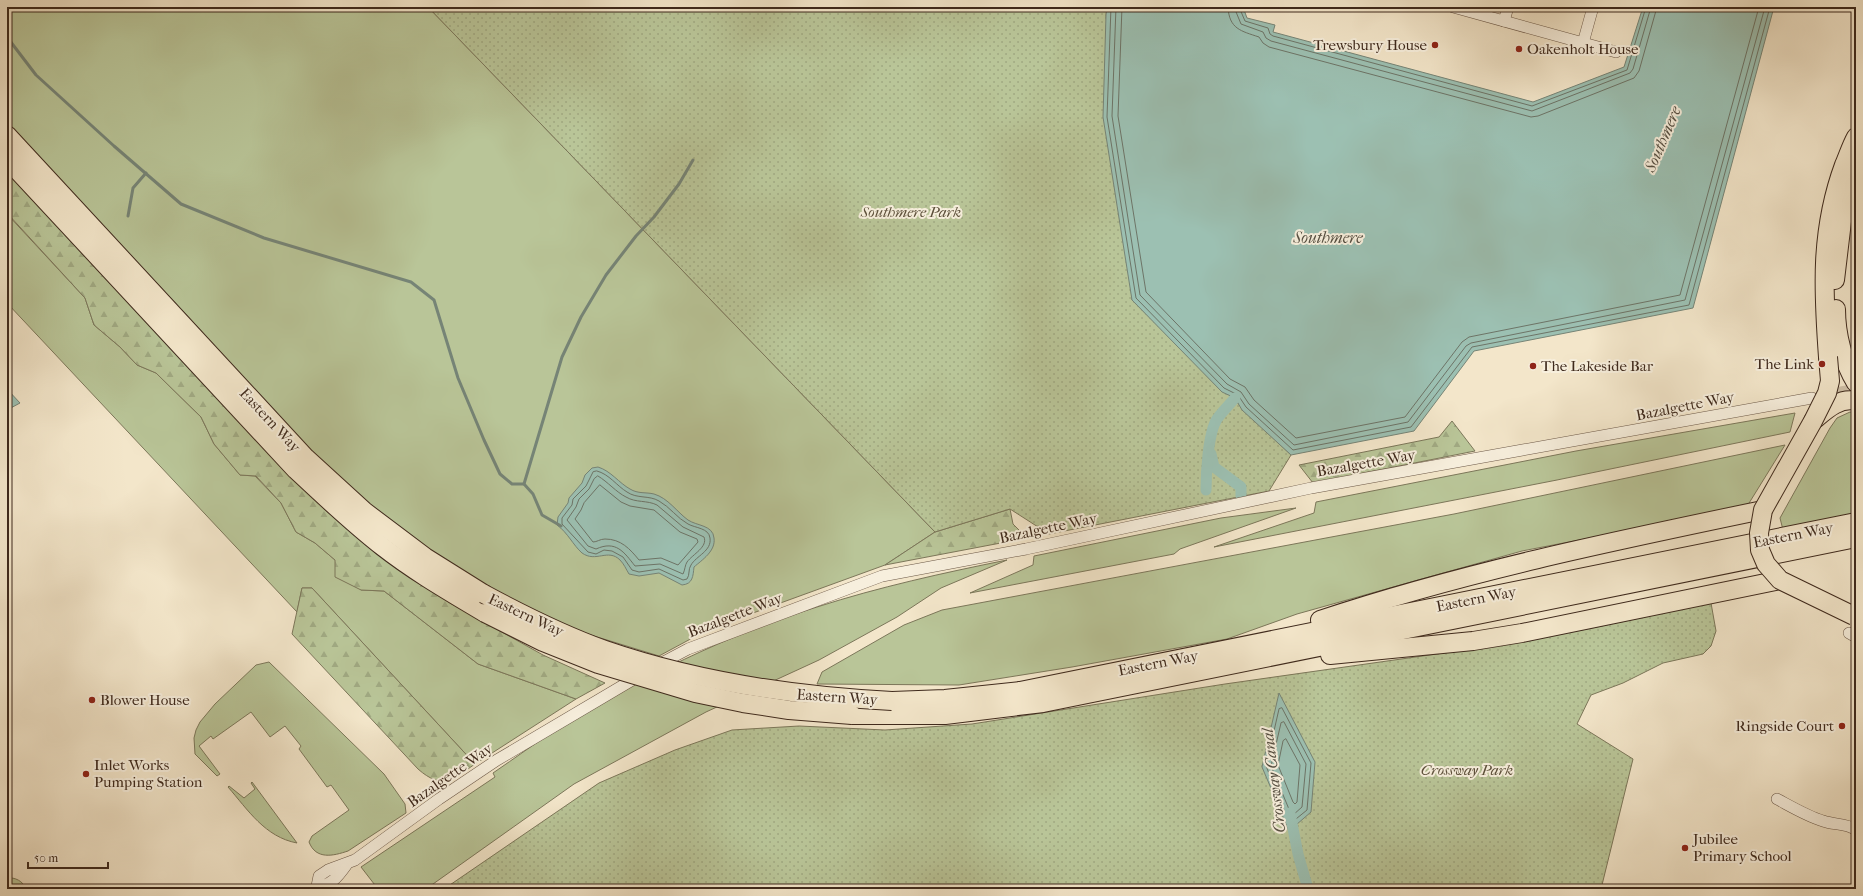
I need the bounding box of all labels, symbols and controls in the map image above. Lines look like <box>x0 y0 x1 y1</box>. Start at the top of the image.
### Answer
place label: Trewsbury House <box>1313 36 1428 54</box>
marker: Trewsbury House <box>1430 40 1440 50</box>
place label: Oakenholt House <box>1527 40 1639 58</box>
marker: Oakenholt House <box>1514 44 1524 54</box>
water label: Southmere <box>1640 103 1685 176</box>
park label: Southmere Park <box>860 203 961 221</box>
water label: Southmere <box>1292 228 1363 247</box>
place label: The Link <box>1755 355 1814 373</box>
place label: The Lakeside Bar <box>1541 357 1654 375</box>
marker: The Link <box>1817 359 1827 369</box>
marker: The Lakeside Bar <box>1528 361 1538 371</box>
street label: Eastern Way <box>236 384 305 457</box>
street label: Bazalgette Way <box>1634 387 1737 424</box>
street label: Bazalgette Way <box>1315 445 1418 481</box>
street label: Bazalgette Way <box>997 509 1100 547</box>
street label: Eastern Way <box>1751 518 1836 552</box>
street label: Eastern Way <box>1434 582 1519 616</box>
street label: Bazalgette Way <box>685 588 786 641</box>
street label: Eastern Way <box>485 590 567 641</box>
street label: Eastern Way <box>1116 646 1201 680</box>
street label: Eastern Way <box>796 685 879 709</box>
place label: Blower House <box>100 691 190 709</box>
marker: Blower House <box>87 695 97 705</box>
place label: Ringside Court <box>1735 717 1835 735</box>
marker: Ringside Court <box>1837 721 1847 731</box>
water label: Crossway Canal <box>1257 726 1289 834</box>
street label: Bazalgette Way <box>404 739 497 811</box>
place label: Inlet Works Pumping Station <box>94 756 203 791</box>
park label: Crossway Park <box>1421 761 1513 779</box>
marker: Inlet Works Pumping Station <box>81 769 91 779</box>
place label: Jubilee Primary School <box>1692 830 1792 865</box>
marker: Jubilee Primary School <box>1680 843 1690 853</box>
scale bar <box>28 844 108 870</box>
text: 50 m <box>34 851 58 865</box>

